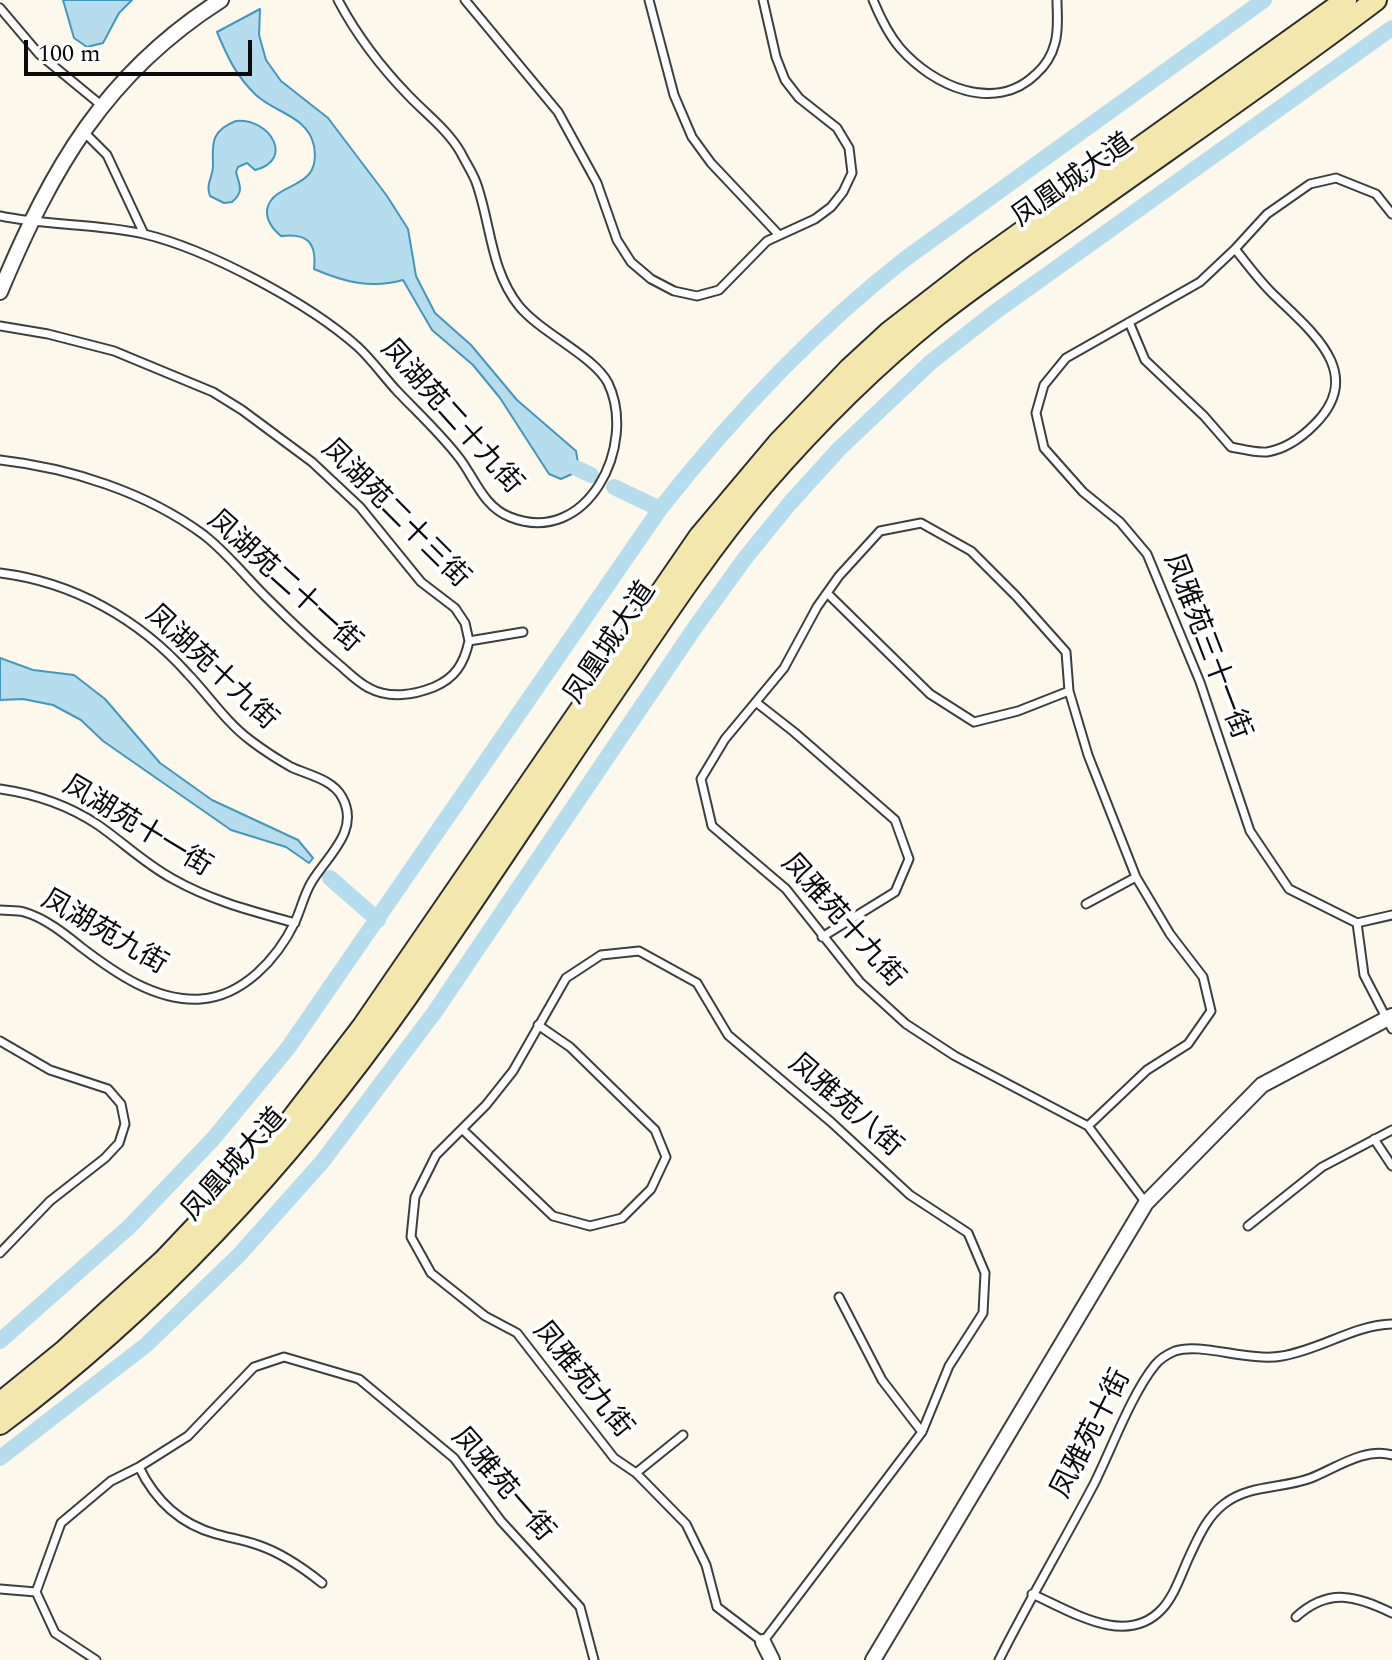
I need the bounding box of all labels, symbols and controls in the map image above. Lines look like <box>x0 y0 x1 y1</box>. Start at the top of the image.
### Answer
scale bar <box>28 24 256 74</box>
text: 100 m <box>38 36 101 72</box>
street label: 凤凰城大道 <box>1007 128 1141 236</box>
street label: 凤湖苑二十九街 <box>372 334 528 502</box>
street label: 凤湖苑二十三街 <box>313 434 475 596</box>
street label: 凤湖苑二十一街 <box>199 505 367 661</box>
street label: 凤雅苑三十一街 <box>1154 549 1256 745</box>
street label: 凤凰城大道 <box>559 577 665 711</box>
street label: 凤湖苑十九街 <box>137 599 283 739</box>
street label: 凤湖苑十一街 <box>55 770 217 886</box>
street label: 凤雅苑十九街 <box>772 848 910 996</box>
street label: 凤湖苑九街 <box>34 884 172 984</box>
street label: 凤雅苑八街 <box>780 1048 908 1166</box>
street label: 凤凰城大道 <box>177 1103 295 1229</box>
street label: 凤雅苑九街 <box>524 1316 638 1446</box>
street label: 凤雅苑十街 <box>1046 1365 1140 1505</box>
street label: 凤雅苑一街 <box>442 1422 560 1550</box>

